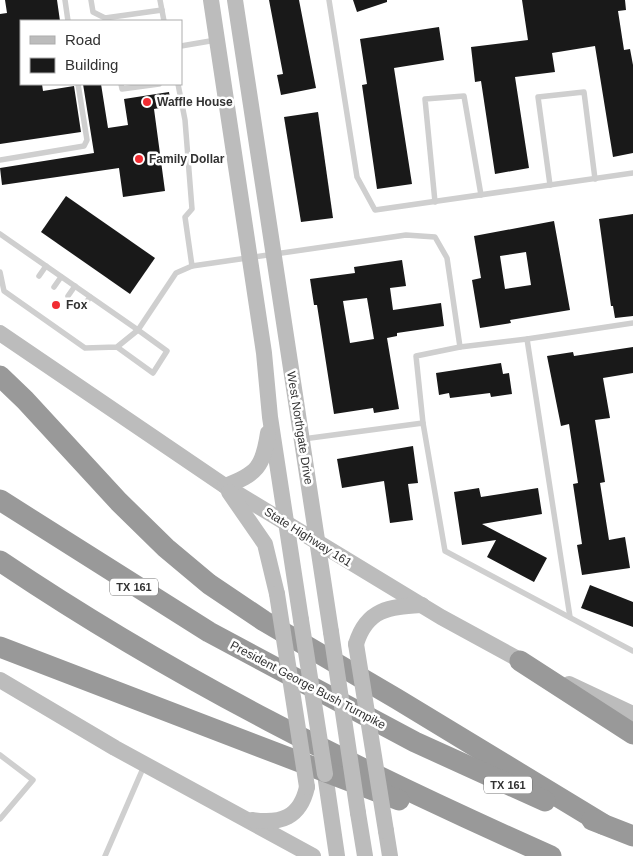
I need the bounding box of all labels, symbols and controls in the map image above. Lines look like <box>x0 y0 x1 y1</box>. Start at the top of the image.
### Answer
legend <box>20 20 182 85</box>
text: Road <box>65 31 101 48</box>
text: Building <box>65 56 118 73</box>
place label: Waffle House <box>157 95 233 109</box>
marker: Waffle House <box>141 96 153 108</box>
place label: Family Dollar <box>149 152 225 166</box>
marker: Family Dollar <box>133 153 145 165</box>
place label: Fox <box>66 298 88 312</box>
marker: Fox <box>50 299 62 311</box>
street label: West Northgate Drive <box>284 370 316 486</box>
street label: State Highway 161 <box>262 504 355 570</box>
road number: TX 161 <box>110 578 158 596</box>
street label: President George Bush Turnpike <box>228 638 388 732</box>
road number: TX 161 <box>484 776 532 794</box>

